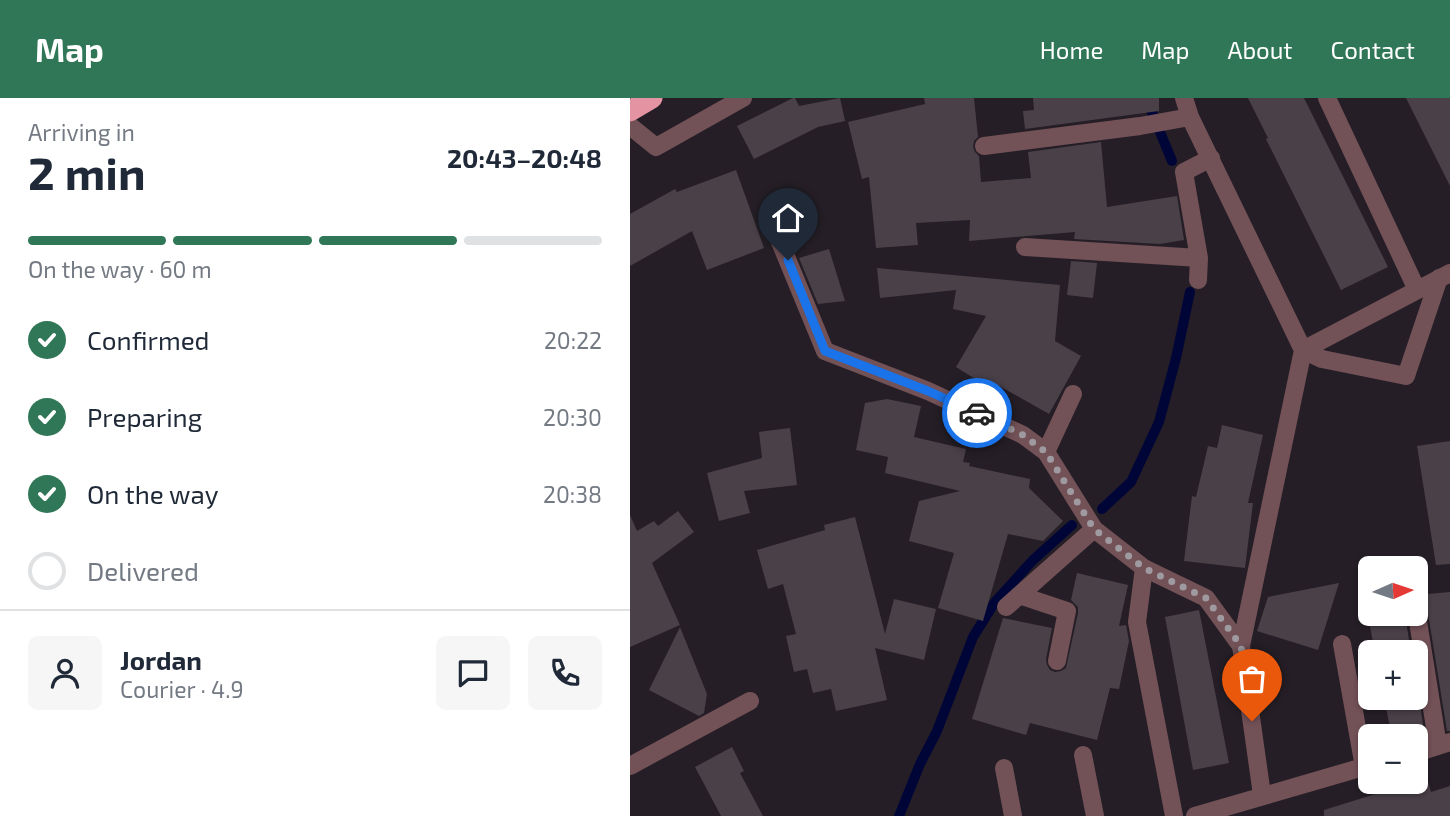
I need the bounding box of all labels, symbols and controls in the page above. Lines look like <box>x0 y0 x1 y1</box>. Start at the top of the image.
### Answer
text: Map <box>35 29 104 69</box>
text: Home <box>1040 35 1103 64</box>
text: Map <box>1141 35 1189 64</box>
text: About <box>1227 35 1293 64</box>
text: Contact <box>1331 35 1415 64</box>
text: Arriving in <box>28 118 135 146</box>
text: 20:43–20:48 <box>447 142 602 173</box>
text: 2 min <box>28 144 146 199</box>
pin <box>758 188 818 260</box>
icon: home <box>769 199 807 237</box>
text: On the way · 60 m <box>28 255 212 283</box>
icon: check <box>28 321 66 359</box>
text: Confirmed <box>87 324 210 355</box>
text: 20:22 <box>544 326 602 354</box>
courier <box>942 378 1012 448</box>
icon: car <box>958 394 996 432</box>
icon: check <box>28 398 66 436</box>
text: Preparing <box>87 401 202 432</box>
text: 20:30 <box>543 403 602 431</box>
icon: check <box>28 475 66 513</box>
text: On the way <box>87 478 218 509</box>
text: 20:38 <box>543 480 602 508</box>
text: Delivered <box>87 555 199 586</box>
north arrow <box>1358 556 1428 626</box>
map controls <box>1358 556 1428 794</box>
button: person <box>28 636 102 710</box>
button: chat <box>436 636 510 710</box>
button: phone <box>528 636 602 710</box>
button: + <box>1358 640 1428 710</box>
text: Jordan <box>120 644 202 675</box>
pin <box>1222 649 1282 721</box>
icon: bag <box>1233 660 1271 698</box>
text: Courier · 4.9 <box>120 675 244 703</box>
button: − <box>1358 724 1428 794</box>

